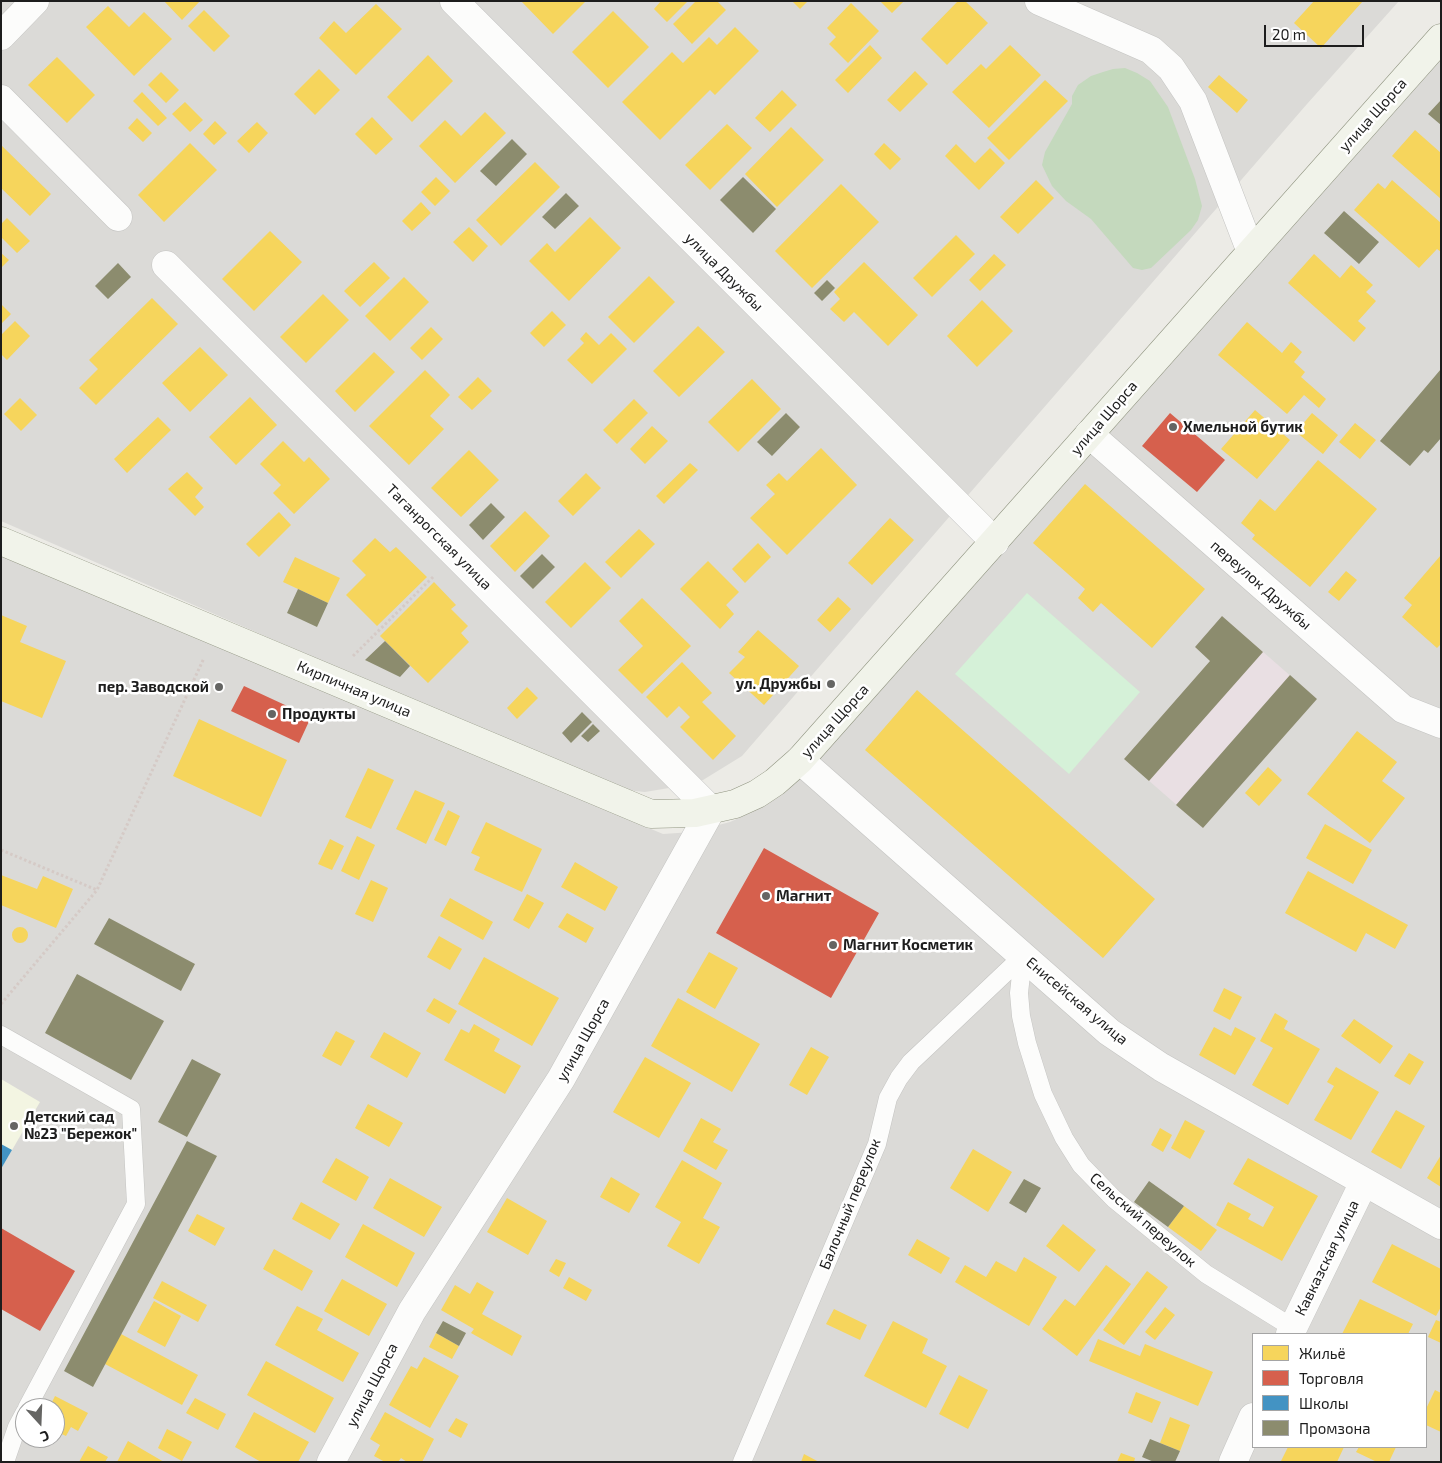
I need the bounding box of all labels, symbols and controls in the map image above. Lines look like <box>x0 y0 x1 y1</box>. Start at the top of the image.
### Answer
scale bar <box>1267 15 1367 47</box>
text: 20 m <box>1272 25 1306 43</box>
street label: улица Щорса <box>1335 75 1411 155</box>
street label: улица Дружбы <box>681 229 767 315</box>
street label: улица Щорса <box>1067 377 1141 459</box>
place label: Хмельной бутик <box>1183 418 1303 436</box>
marker: Хмельной бутик <box>1167 421 1179 433</box>
street label: Таганрогская улица <box>382 480 496 594</box>
street label: переулок Дружбы <box>1207 536 1315 634</box>
street label: Кирпичная улица <box>294 657 414 721</box>
place label: ул. Дружбы <box>736 675 821 693</box>
place label: пер. Заводской <box>98 678 209 696</box>
marker: ул. Дружбы <box>825 678 837 690</box>
marker: пер. Заводской <box>213 681 225 693</box>
street label: улица Щорса <box>797 681 873 761</box>
place label: Продукты <box>282 705 356 723</box>
marker: Продукты <box>266 708 278 720</box>
place label: Магнит <box>776 887 831 905</box>
marker: Магнит <box>760 890 772 902</box>
place label: Магнит Косметик <box>843 936 973 954</box>
marker: Магнит Косметик <box>827 939 839 951</box>
street label: Енисейская улица <box>1023 953 1131 1049</box>
street label: улица Щорса <box>553 995 613 1085</box>
place label: Детский сад №23 "Бережок" <box>24 1108 137 1143</box>
marker: Детский сад №23 "Бережок" <box>8 1120 20 1132</box>
street label: Балочный переулок <box>815 1136 885 1272</box>
street label: Сельский переулок <box>1086 1169 1200 1271</box>
street label: Кавказская улица <box>1291 1197 1363 1319</box>
legend <box>1252 1333 1427 1448</box>
street label: улица Щорса <box>342 1340 402 1430</box>
text: Жильё <box>1299 1344 1346 1362</box>
text: Торговля <box>1299 1369 1364 1387</box>
text: Школы <box>1299 1394 1349 1412</box>
north arrow <box>15 1398 65 1448</box>
text: Промзона <box>1299 1419 1371 1437</box>
text: С <box>38 1427 52 1446</box>

